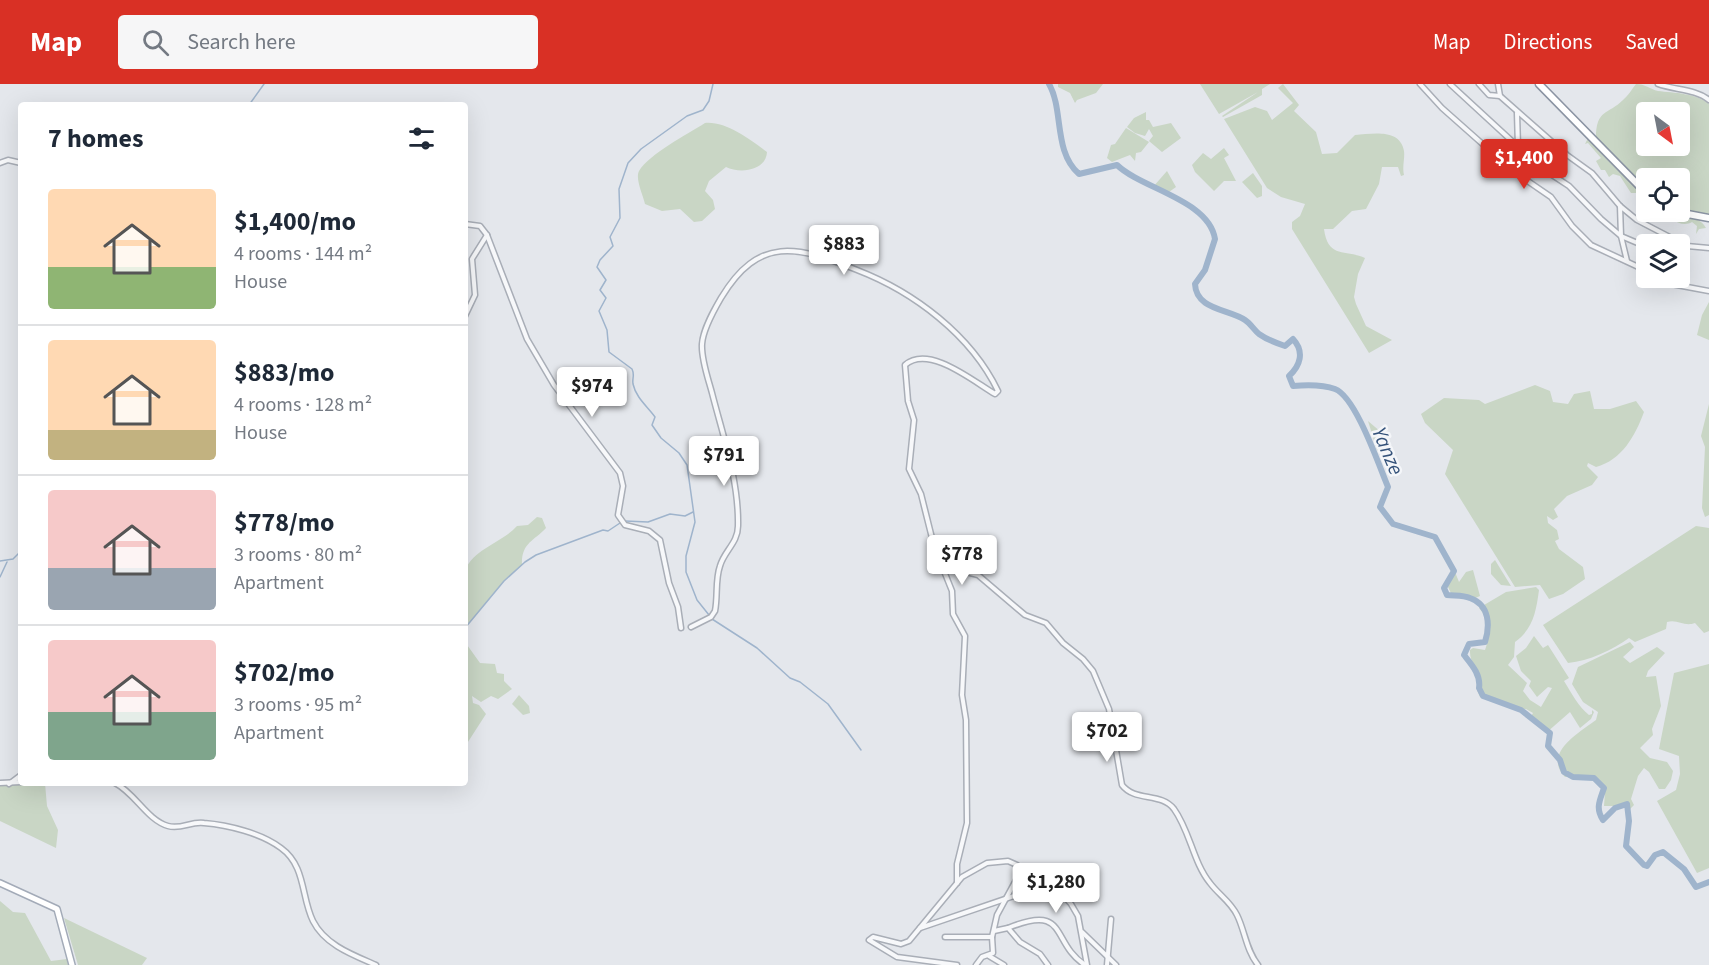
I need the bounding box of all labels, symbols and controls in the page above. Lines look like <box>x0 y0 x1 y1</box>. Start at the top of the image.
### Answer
search box <box>118 15 538 69</box>
text: Map <box>30 22 82 62</box>
icon: search <box>139 26 172 59</box>
text: Search here <box>187 26 296 58</box>
text: Map <box>1433 27 1471 57</box>
text: Directions <box>1504 27 1592 57</box>
text: Saved <box>1625 27 1679 57</box>
north arrow <box>1636 102 1690 156</box>
map controls <box>1636 102 1690 288</box>
text: 7 homes <box>48 120 143 157</box>
icon: filters <box>405 122 438 155</box>
pin: $1,400 <box>1475 139 1573 190</box>
text: $1,400 <box>1495 144 1553 172</box>
button: locate <box>1636 168 1690 222</box>
text: $1,400/mo <box>234 203 356 240</box>
icon: home <box>96 213 168 285</box>
pin: $883 <box>808 225 880 276</box>
text: $883 <box>823 230 865 258</box>
button: layers <box>1636 234 1690 288</box>
text: 4 rooms · 144 m² <box>234 240 372 268</box>
text: House <box>234 268 287 296</box>
text: $883/mo <box>234 354 334 391</box>
icon: home <box>96 364 168 436</box>
pin: $974 <box>556 367 628 418</box>
text: $974 <box>571 372 613 400</box>
text: 4 rooms · 128 m² <box>234 391 372 419</box>
text: House <box>234 419 287 447</box>
water label: Yanze <box>1364 422 1412 480</box>
pin: $791 <box>688 436 760 487</box>
text: $791 <box>703 441 745 469</box>
text: $778/mo <box>234 504 334 541</box>
icon: home <box>96 514 168 586</box>
pin: $778 <box>926 535 998 586</box>
text: $778 <box>941 540 983 568</box>
text: 3 rooms · 80 m² <box>234 541 362 569</box>
text: Apartment <box>234 569 324 597</box>
text: $702/mo <box>234 654 334 691</box>
icon: home <box>96 664 168 736</box>
text: 3 rooms · 95 m² <box>234 691 362 719</box>
pin: $702 <box>1071 712 1143 763</box>
text: $702 <box>1086 717 1128 745</box>
text: Apartment <box>234 719 324 747</box>
pin: $1,280 <box>1007 863 1105 914</box>
text: $1,280 <box>1027 868 1085 896</box>

